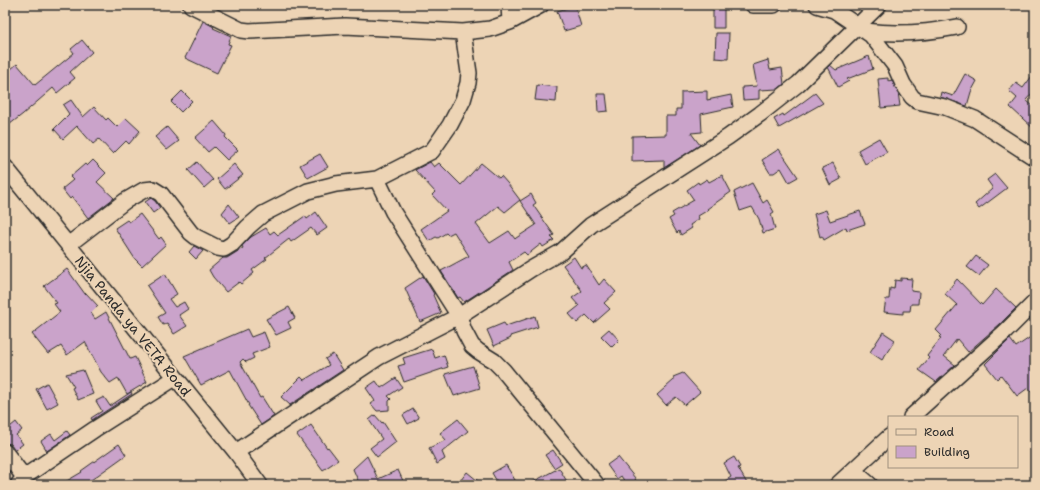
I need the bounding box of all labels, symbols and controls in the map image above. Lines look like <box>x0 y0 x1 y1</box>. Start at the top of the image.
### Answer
street label: Njia Panda ya VETA Road <box>71 252 195 400</box>
legend <box>888 416 1018 468</box>
text: Road <box>924 424 955 440</box>
text: Building <box>924 444 970 460</box>

